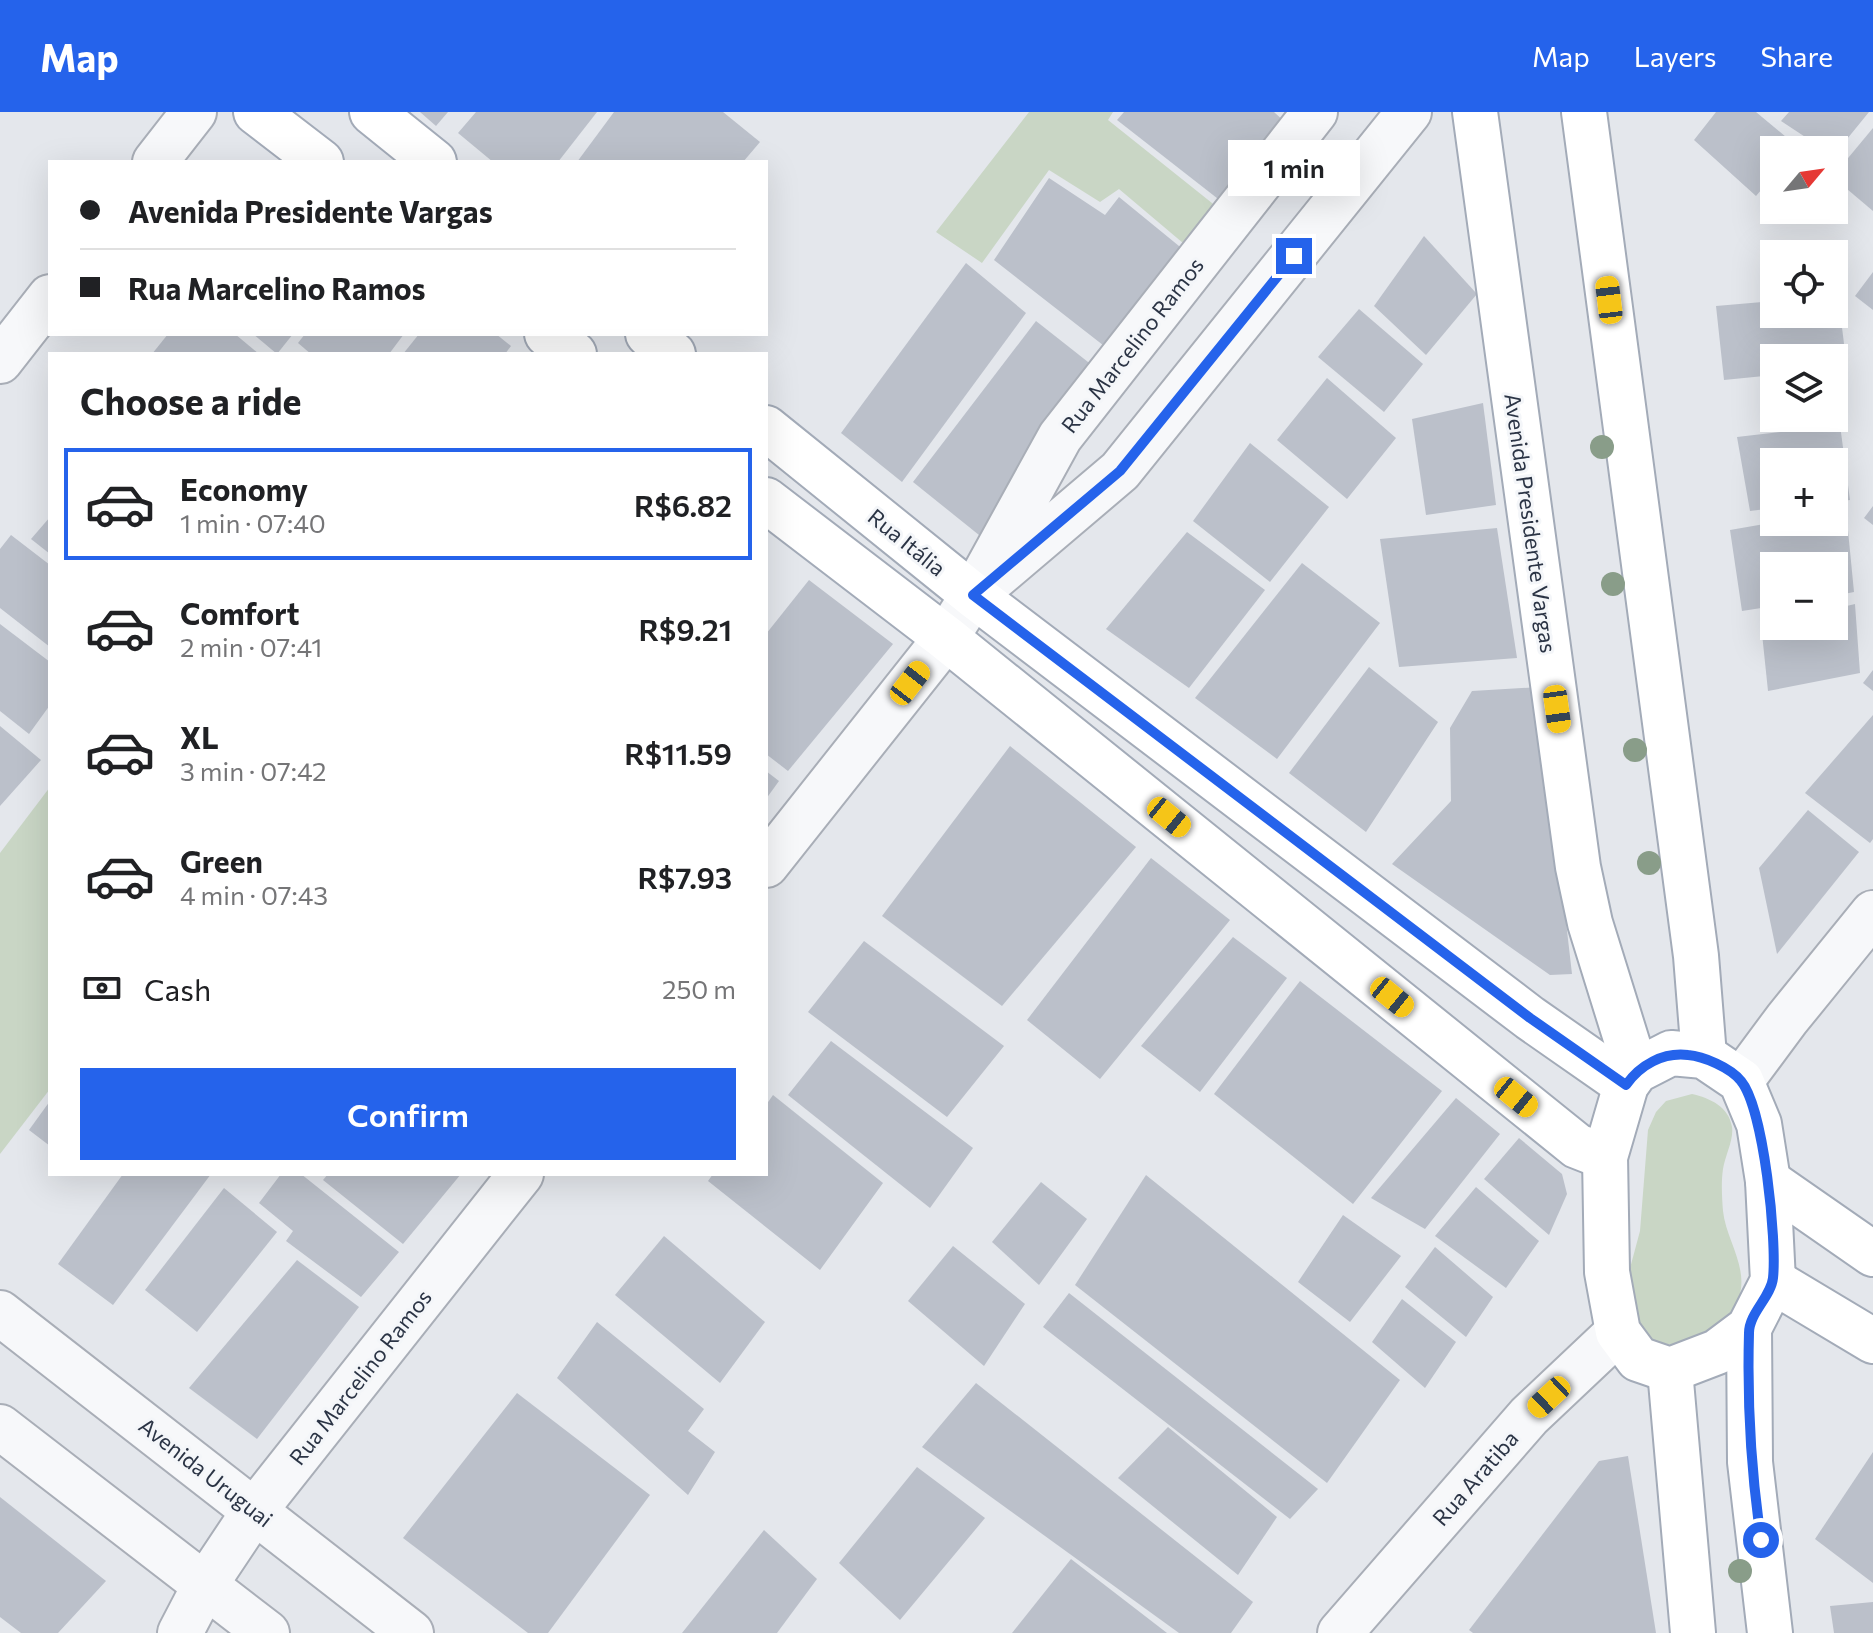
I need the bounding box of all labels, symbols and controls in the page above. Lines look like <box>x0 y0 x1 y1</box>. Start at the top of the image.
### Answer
text: Map <box>40 33 119 80</box>
text: Map <box>1532 39 1590 73</box>
text: Layers <box>1634 39 1716 73</box>
text: Share <box>1760 39 1833 73</box>
north arrow <box>1760 136 1848 224</box>
map controls <box>1760 136 1848 640</box>
callout: 1 min <box>1228 140 1360 196</box>
text: 1 min <box>1263 152 1325 183</box>
text: Avenida Presidente Vargas <box>128 192 493 229</box>
route end <box>1276 238 1312 274</box>
button: locate <box>1760 240 1848 328</box>
street label: Rua Marcelino Ramos <box>1055 252 1209 438</box>
text: Rua Marcelino Ramos <box>128 269 425 306</box>
car <box>1594 275 1624 325</box>
button: layers <box>1760 344 1848 432</box>
text: Choose a ride <box>80 378 301 422</box>
street label: Avenida Presidente Vargas <box>1499 391 1563 655</box>
button: + <box>1760 448 1848 536</box>
icon: car <box>84 468 156 540</box>
text: Economy <box>180 470 308 507</box>
text: R$6.82 <box>634 486 732 523</box>
street label: Rua Itália <box>863 503 951 581</box>
text: 1 min · 07:40 <box>180 507 326 538</box>
button: − <box>1760 552 1848 640</box>
icon: car <box>84 592 156 664</box>
text: Comfort <box>180 594 299 631</box>
text: R$9.21 <box>639 610 732 647</box>
text: 2 min · 07:41 <box>180 631 322 662</box>
car <box>886 657 934 709</box>
car <box>1542 684 1572 734</box>
icon: car <box>84 716 156 788</box>
text: XL <box>180 718 219 755</box>
text: R$11.59 <box>624 734 732 771</box>
text: 3 min · 07:42 <box>180 755 327 786</box>
car <box>1143 793 1195 841</box>
icon: car <box>84 840 156 912</box>
text: Green <box>180 842 263 879</box>
text: R$7.93 <box>638 858 732 895</box>
text: 4 min · 07:43 <box>180 879 328 910</box>
icon: cash <box>80 966 124 1010</box>
text: Cash <box>144 970 211 1007</box>
text: 250 m <box>662 973 736 1004</box>
car <box>1366 973 1418 1021</box>
button: Confirm <box>80 1068 736 1160</box>
car <box>1490 1073 1542 1121</box>
street label: Rua Marcelino Ramos <box>283 1284 437 1470</box>
car <box>1523 1372 1575 1422</box>
street label: Avenida Uruguai <box>134 1411 278 1533</box>
street label: Rua Aratiba <box>1426 1425 1524 1531</box>
route start <box>1743 1522 1779 1558</box>

